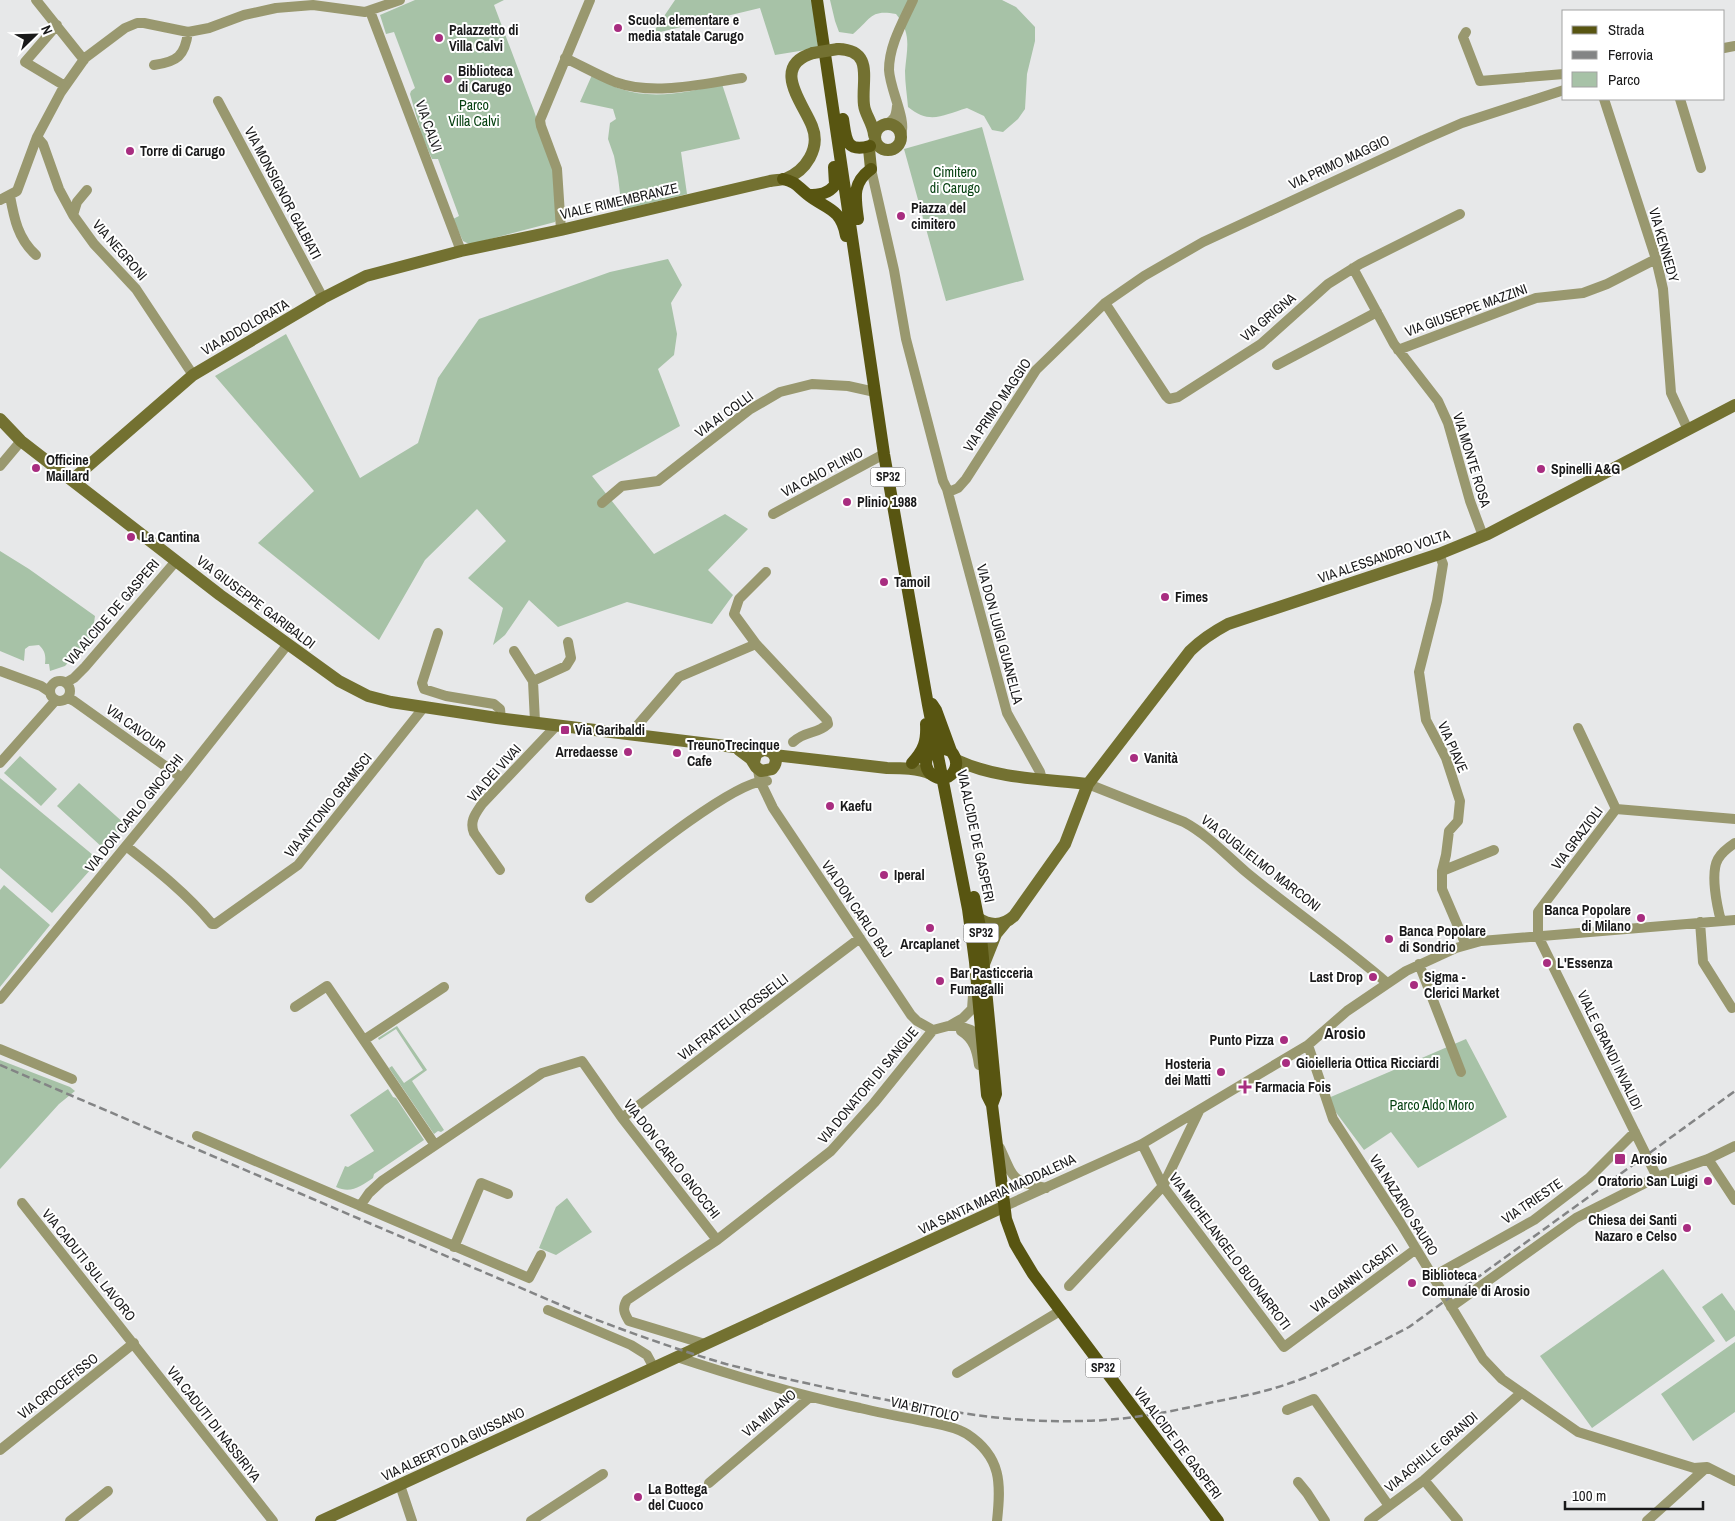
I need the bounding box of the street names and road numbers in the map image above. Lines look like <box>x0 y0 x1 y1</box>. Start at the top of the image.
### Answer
street label: VIA CALVI <box>411 98 447 154</box>
street label: VIA MONSIGNOR GALBIATI <box>241 124 325 262</box>
street label: VIA PRIMO MAGGIO <box>1286 131 1392 193</box>
street label: VIALE RIMEMBRANZE <box>558 179 680 223</box>
street label: VIA KENNEDY <box>1645 206 1683 285</box>
street label: VIA NEGRONI <box>89 216 151 284</box>
street label: VIA GIUSEPPE MAZZINI <box>1402 280 1530 340</box>
street label: VIA GRIGNA <box>1237 289 1299 345</box>
street label: VIA ADDOLORATA <box>198 295 292 359</box>
street label: VIA PRIMO MAGGIO <box>959 355 1035 455</box>
street label: VIA AI COLLI <box>691 387 757 441</box>
street label: VIA MONTE ROSA <box>1449 410 1495 510</box>
street label: VIA CAIO PLINIO <box>778 443 866 501</box>
road number: SP32 <box>870 468 906 487</box>
street label: VIA ALESSANDRO VOLTA <box>1316 525 1453 587</box>
street label: VIA GIUSEPPE GARIBALDI <box>193 551 319 653</box>
street label: VIA ALCIDE DE GASPERI <box>61 555 163 669</box>
street label: VIA DON LUIGI GUANELLA <box>973 562 1027 706</box>
street label: VIA CAVOUR <box>103 700 169 756</box>
street label: VIA PIAVE <box>1434 719 1472 775</box>
street label: VIA DEI VIVAI <box>463 740 525 806</box>
street label: VIA ANTONIO GRAMSCI <box>280 749 376 861</box>
street label: VIA DON CARLO GNOCCHI <box>81 750 187 876</box>
street label: VIA ALCIDE DE GASPERI <box>953 768 999 904</box>
street label: VIA GRAZIOLI <box>1547 803 1607 873</box>
street label: VIA GUGLIELMO MARCONI <box>1198 811 1324 915</box>
street label: VIA DON CARLO BAJ <box>818 857 896 961</box>
road number: SP32 <box>964 924 998 942</box>
street label: VIA FRATELLI ROSSELLI <box>674 970 792 1064</box>
street label: VIALE GRANDI INVALIDI <box>1573 987 1647 1113</box>
street label: VIA DONATORI DI SANGUE <box>814 1023 922 1147</box>
street label: VIA DON CARLO GNOCCHI <box>620 1096 724 1222</box>
street label: VIA SANTA MARIA MADDALENA <box>916 1149 1079 1238</box>
street label: VIA NAZARIO SAURO <box>1366 1151 1442 1259</box>
street label: VIA MICHELANGELO BUONARROTI <box>1165 1169 1295 1333</box>
street label: VIA TRIESTE <box>1498 1174 1566 1228</box>
street label: VIA CADUTI SUL LAVORO <box>38 1205 140 1325</box>
street label: VIA GIANNI CASATI <box>1307 1239 1401 1317</box>
street label: VIA CROCEFISSO <box>14 1349 102 1423</box>
road number: SP32 <box>1086 1359 1120 1378</box>
street label: VIA CADUTI DI NASSIRIYA <box>163 1362 265 1486</box>
street label: VIA ALCIDE DE GASPERI <box>1130 1384 1226 1502</box>
street label: VIA MILANO <box>738 1385 800 1441</box>
street label: VIA BITTOLO <box>889 1392 961 1426</box>
street label: VIA ALBERTO DA GIUSSANO <box>379 1403 528 1485</box>
street label: VIA ACHILLE GRANDI <box>1381 1408 1481 1496</box>

